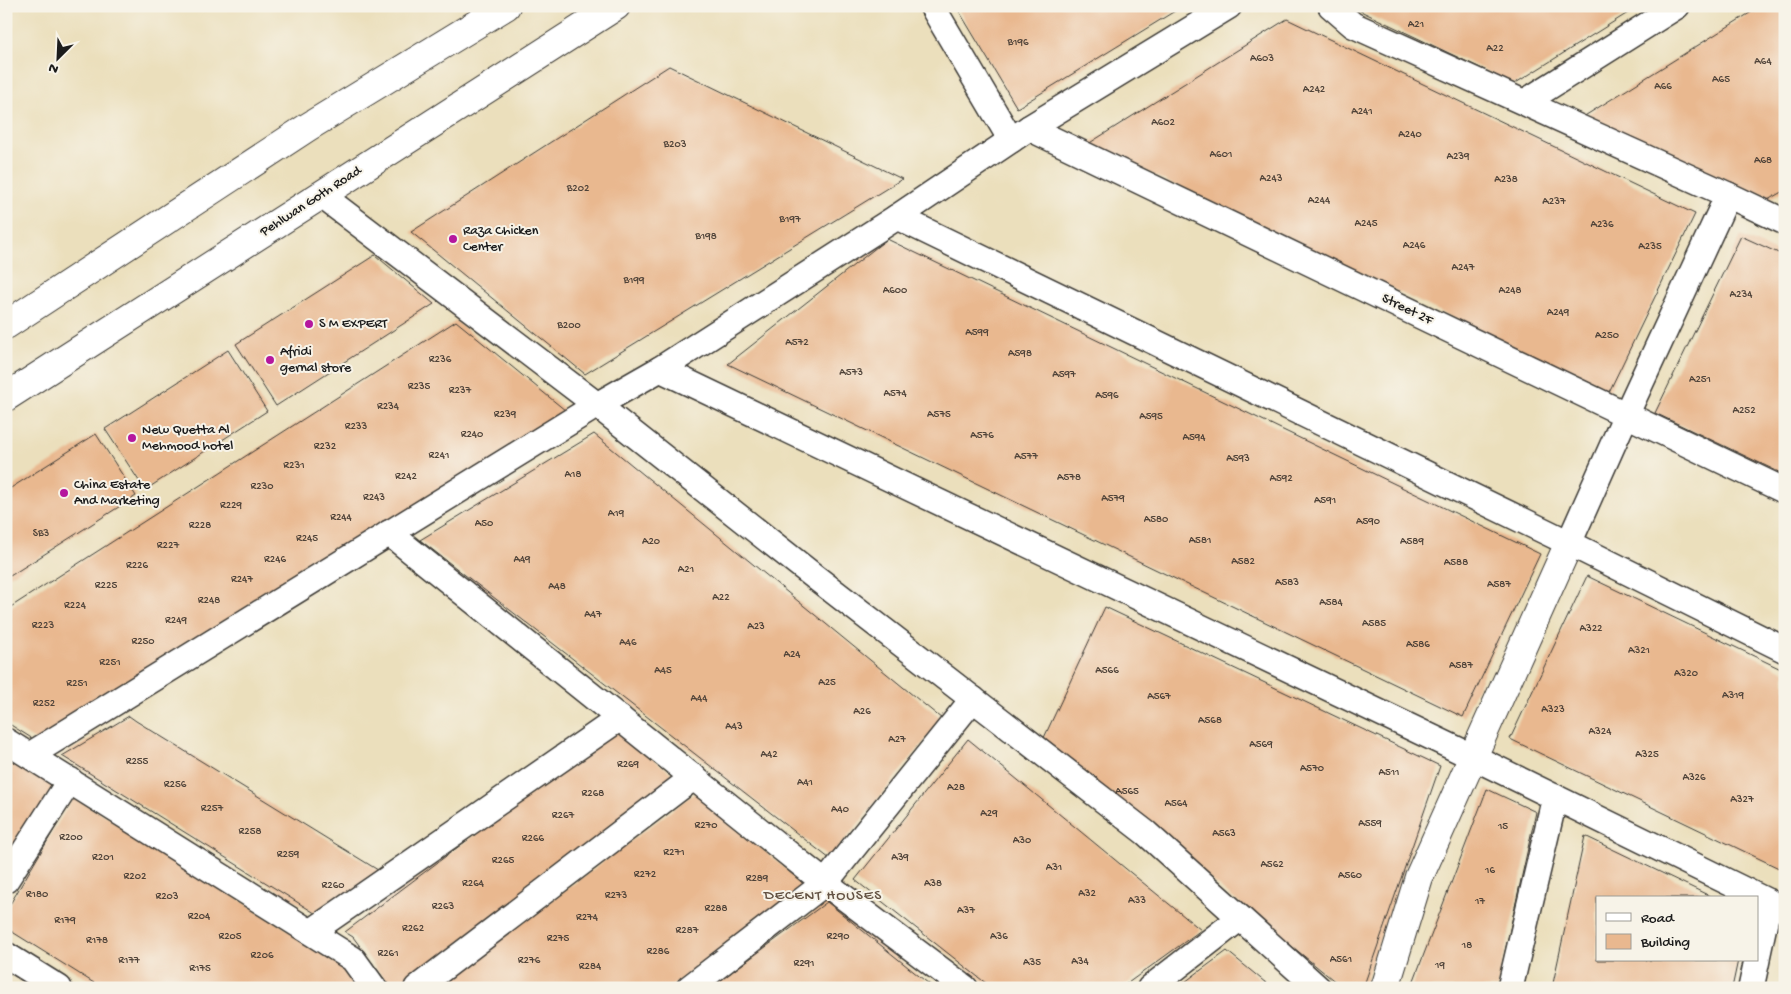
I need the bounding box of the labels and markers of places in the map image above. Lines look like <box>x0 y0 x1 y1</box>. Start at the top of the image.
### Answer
place label: Raza Chicken Center <box>463 223 539 256</box>
marker: Raza Chicken Center <box>447 233 459 245</box>
place label: S M EXPERT <box>319 316 388 333</box>
marker: S M EXPERT <box>303 318 315 330</box>
place label: Afridi gernal store <box>280 344 352 377</box>
marker: Afridi gernal store <box>264 354 276 366</box>
place label: New Quetta Al Mehmood hotel <box>142 422 233 455</box>
marker: New Quetta Al Mehmood hotel <box>126 432 138 444</box>
place label: China Estate And Marketing <box>74 477 160 510</box>
marker: China Estate And Marketing <box>58 487 70 499</box>

